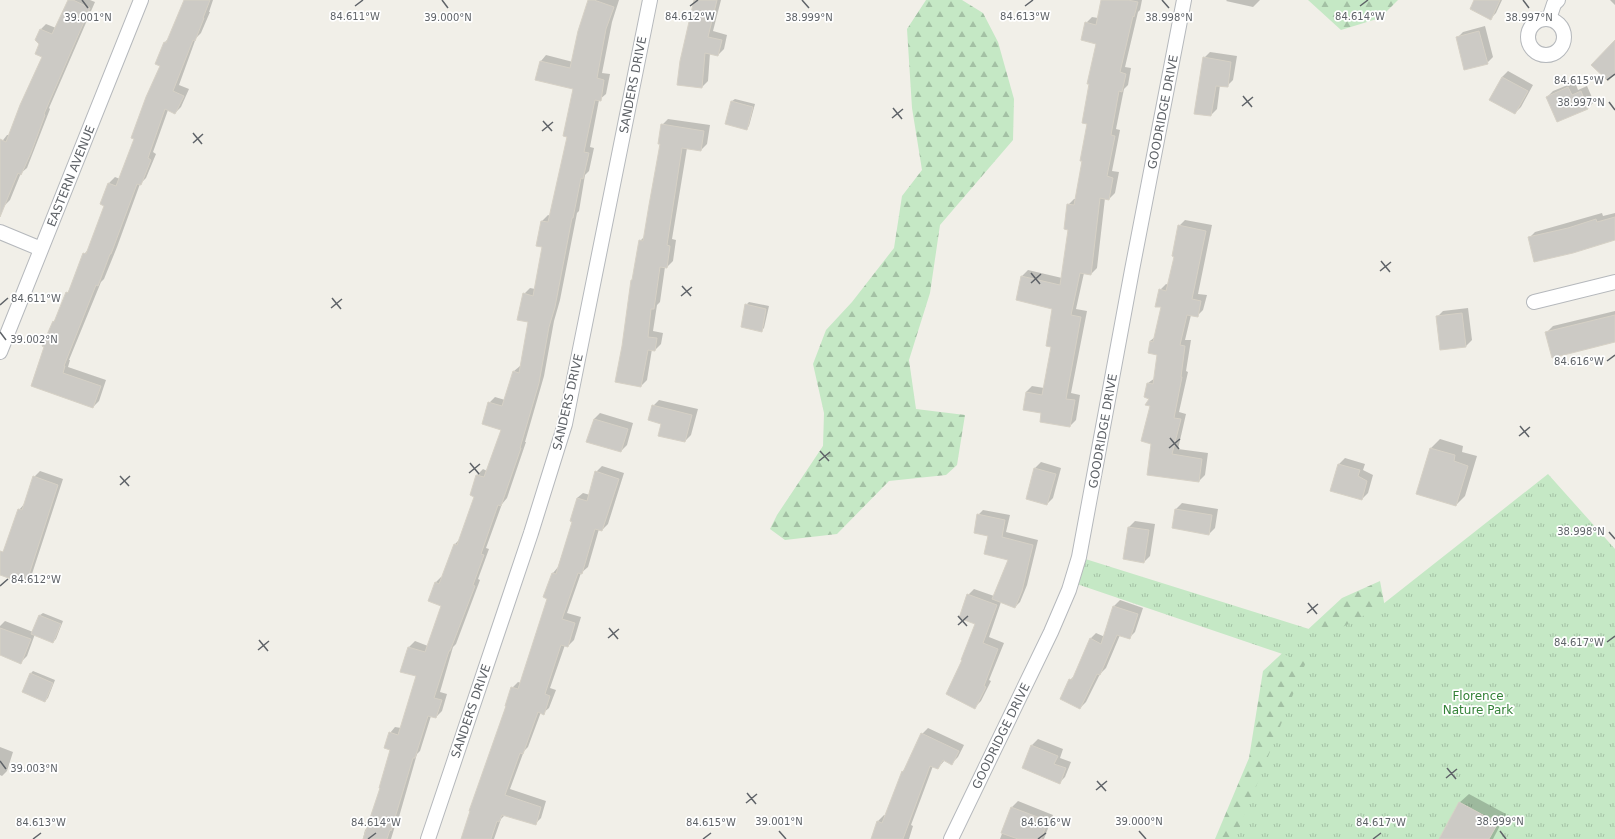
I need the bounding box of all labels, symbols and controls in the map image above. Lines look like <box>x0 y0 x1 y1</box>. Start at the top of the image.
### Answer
text: 84.611°W <box>330 11 380 22</box>
text: 84.612°W <box>665 11 715 22</box>
text: 84.613°W <box>1000 11 1050 22</box>
text: 84.614°W <box>1335 11 1385 22</box>
text: 39.001°N <box>64 12 112 23</box>
text: 39.000°N <box>424 12 472 23</box>
text: 38.999°N <box>785 12 833 23</box>
text: 38.998°N <box>1145 12 1193 23</box>
text: 38.997°N <box>1505 12 1553 23</box>
street label: SANDERS DRIVE <box>617 35 649 135</box>
street label: GOODRIDGE DRIVE <box>1145 54 1181 170</box>
text: 84.615°W <box>1554 75 1604 86</box>
text: 38.997°N <box>1557 97 1605 108</box>
street label: EASTERN AVENUE <box>44 123 98 229</box>
text: 84.611°W <box>11 293 61 304</box>
text: 39.002°N <box>10 334 58 345</box>
street label: SANDERS DRIVE <box>550 352 586 452</box>
text: 84.616°W <box>1554 356 1604 367</box>
street label: GOODRIDGE DRIVE <box>1086 373 1120 489</box>
text: 38.998°N <box>1557 526 1605 537</box>
text: 84.612°W <box>11 574 61 585</box>
text: 84.617°W <box>1554 637 1604 648</box>
street label: SANDERS DRIVE <box>448 662 494 760</box>
street label: GOODRIDGE DRIVE <box>969 681 1033 791</box>
park label: Florence Nature Park <box>1443 689 1513 717</box>
text: 39.003°N <box>10 763 58 774</box>
text: 39.001°N <box>755 816 803 827</box>
text: 39.000°N <box>1115 816 1163 827</box>
text: 38.999°N <box>1476 816 1524 827</box>
text: 84.613°W <box>16 817 66 828</box>
text: 84.614°W <box>351 817 401 828</box>
text: 84.615°W <box>686 817 736 828</box>
text: 84.616°W <box>1021 817 1071 828</box>
text: 84.617°W <box>1356 817 1406 828</box>

